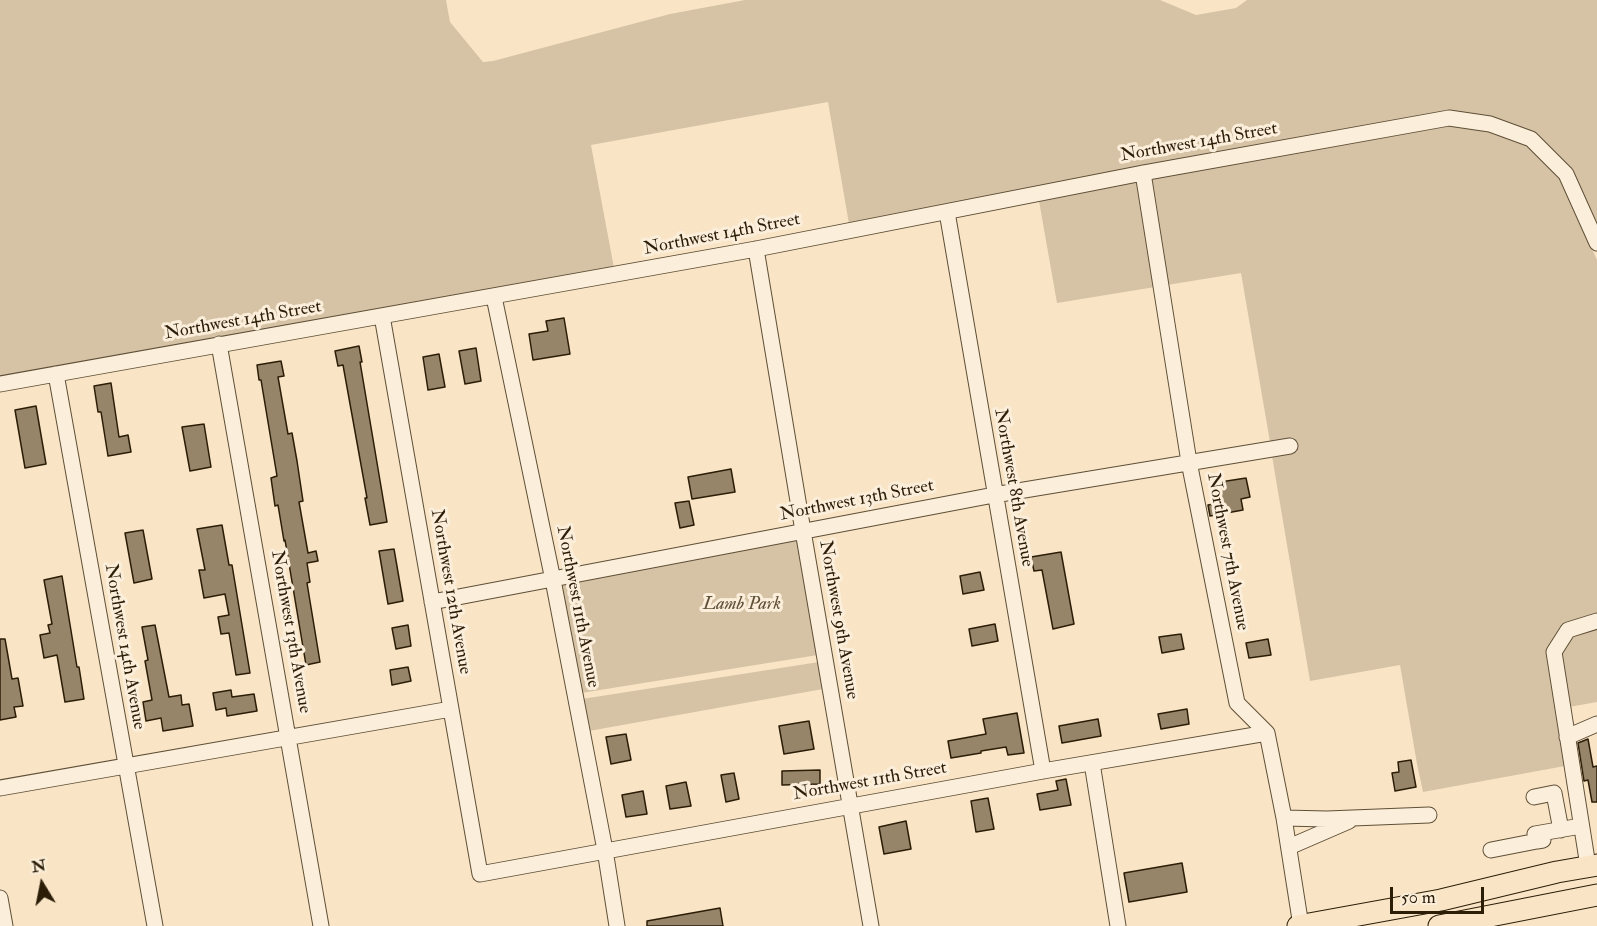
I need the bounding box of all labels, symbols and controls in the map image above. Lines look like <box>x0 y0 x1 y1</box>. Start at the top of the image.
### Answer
street label: Northwest 14th Street <box>1119 119 1279 167</box>
street label: Northwest 14th Street <box>642 209 802 261</box>
street label: Northwest 14th Street <box>163 297 323 345</box>
street label: Northwest 8th Avenue <box>988 407 1038 569</box>
street label: Northwest 7th Avenue <box>1201 471 1253 633</box>
street label: Northwest 13th Street <box>778 475 936 527</box>
street label: Northwest 12th Avenue <box>425 508 475 676</box>
street label: Northwest 11th Avenue <box>551 524 603 690</box>
street label: Northwest 9th Avenue <box>813 539 863 701</box>
street label: Northwest 13th Avenue <box>265 549 315 715</box>
street label: Northwest 14th Avenue <box>99 563 149 731</box>
park label: Lamb Park <box>703 594 781 616</box>
street label: Northwest 11th Street <box>791 758 949 806</box>
north arrow <box>12 854 72 914</box>
text: N <box>30 855 48 877</box>
scale bar <box>1393 875 1488 913</box>
text: 50 m <box>1401 886 1436 909</box>

